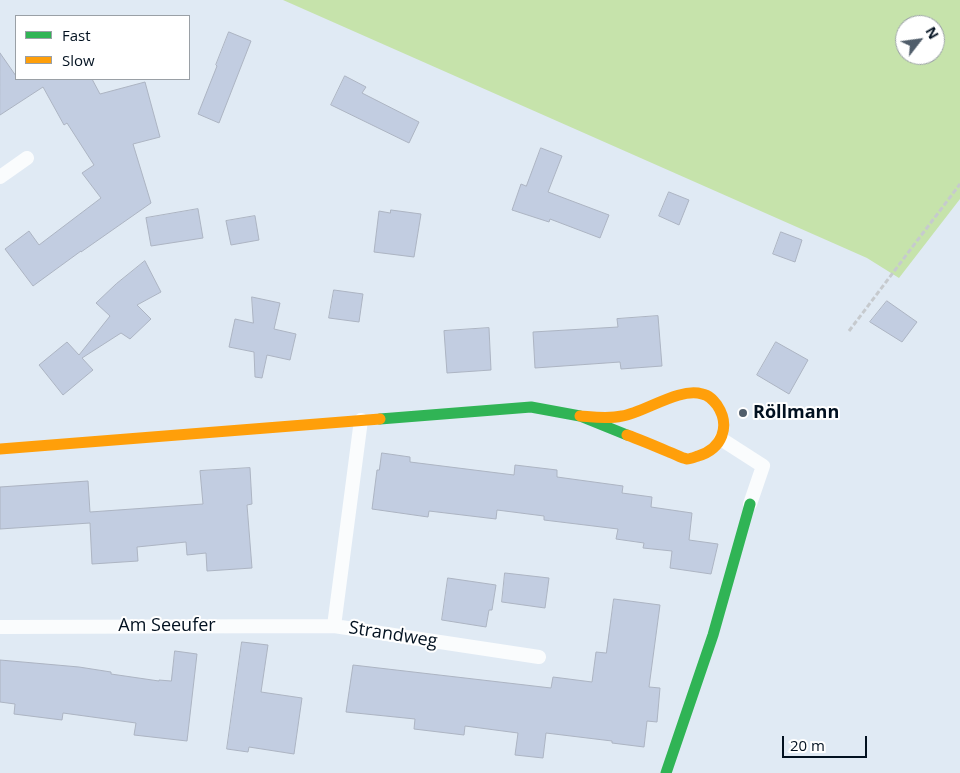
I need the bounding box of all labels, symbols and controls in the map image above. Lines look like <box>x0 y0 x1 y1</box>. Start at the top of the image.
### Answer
legend <box>15 15 190 80</box>
north arrow <box>895 15 945 65</box>
text: N <box>921 23 944 42</box>
text: Fast <box>62 25 91 45</box>
text: Slow <box>62 50 95 70</box>
place label: Röllmann <box>753 402 839 424</box>
marker: Röllmann <box>737 407 749 419</box>
street label: Am Seeufer <box>118 615 216 637</box>
street label: Strandweg <box>347 617 439 653</box>
scale bar <box>785 726 870 758</box>
text: 20 m <box>790 735 825 755</box>

